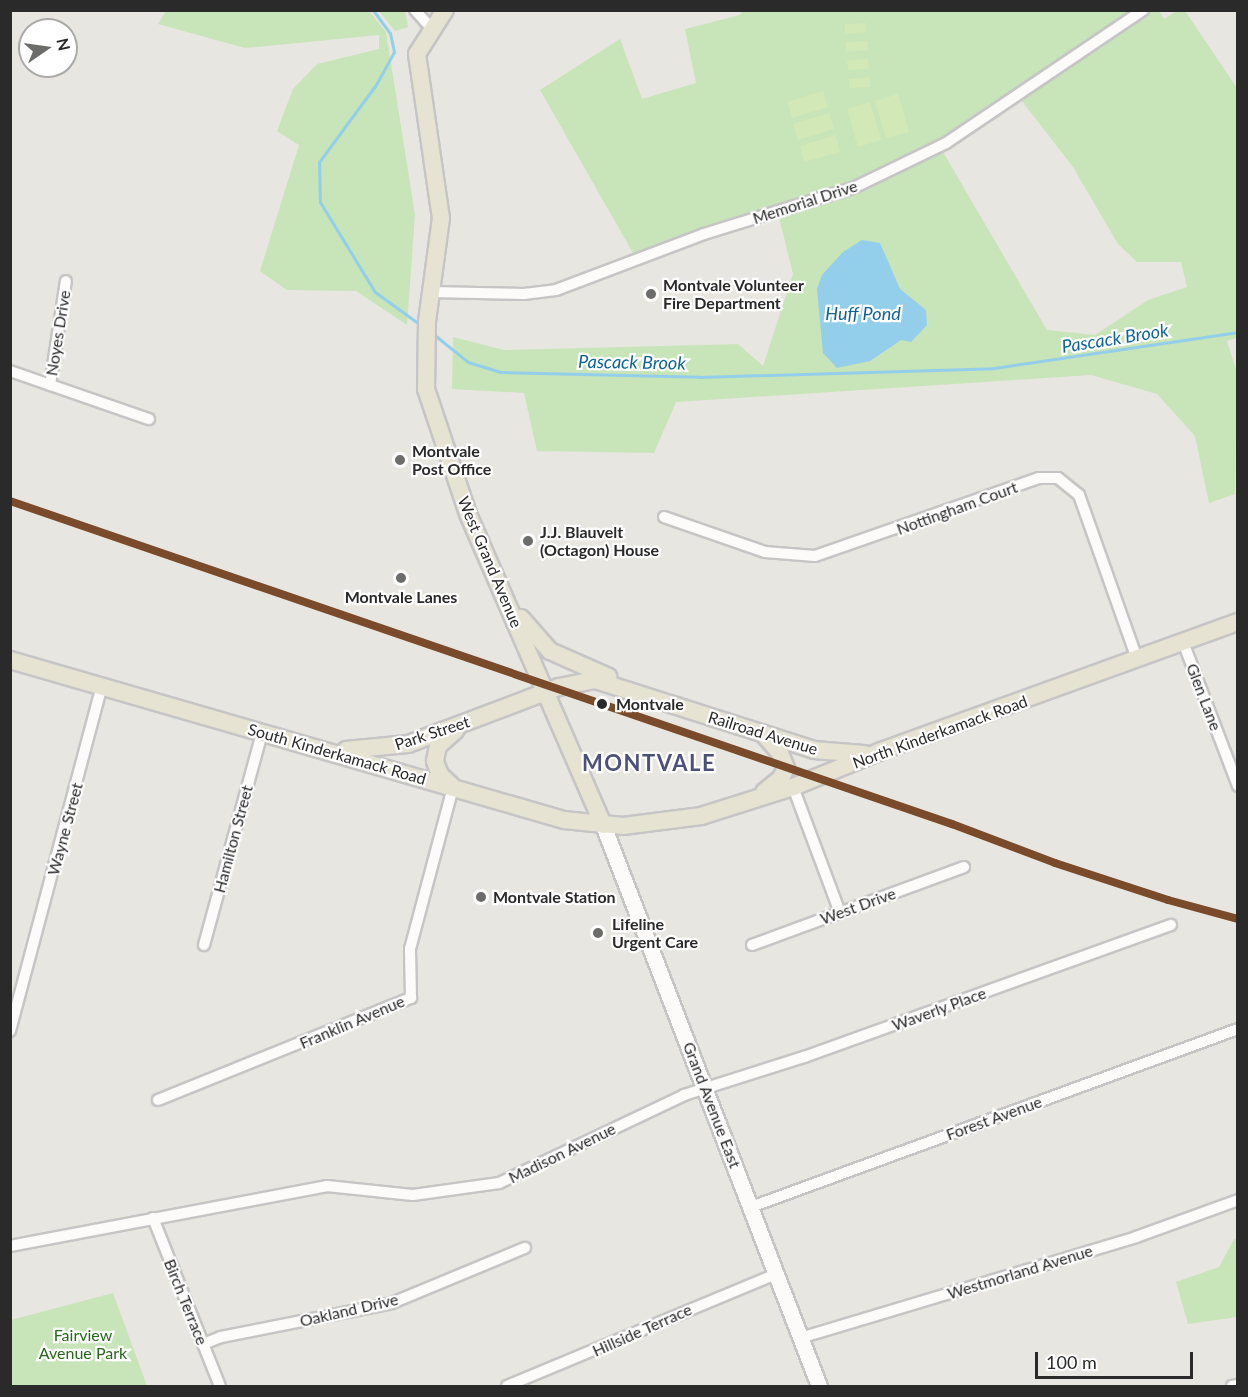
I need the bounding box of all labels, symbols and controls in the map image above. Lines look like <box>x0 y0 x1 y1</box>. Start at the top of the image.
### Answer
north arrow <box>18 18 78 78</box>
text: N <box>53 36 75 52</box>
street label: Memorial Drive <box>750 176 860 228</box>
place label: Montvale Volunteer Fire Department <box>663 275 805 313</box>
marker: Montvale Volunteer Fire Department <box>644 287 658 301</box>
street label: Noyes Drive <box>42 289 74 377</box>
water label: Huff Pond <box>825 302 901 324</box>
water label: Pascack Brook <box>1060 319 1170 357</box>
water label: Pascack Brook <box>578 350 686 374</box>
place label: Montvale Post Office <box>412 441 491 479</box>
marker: Montvale Post Office <box>393 453 407 467</box>
street label: Nottingham Court <box>894 477 1020 539</box>
street label: West Grand Avenue <box>454 493 526 631</box>
place label: J.J. Blauvelt (Octagon) House <box>540 522 659 560</box>
marker: J.J. Blauvelt (Octagon) House <box>521 534 535 548</box>
marker: Montvale Lanes <box>394 571 408 585</box>
place label: Montvale Lanes <box>345 587 457 607</box>
street label: Glen Lane <box>1182 661 1226 733</box>
street label: North Kinderkamack Road <box>850 691 1030 773</box>
place label: Montvale <box>616 694 684 714</box>
marker: Montvale <box>593 695 611 713</box>
street label: Railroad Avenue <box>706 707 820 759</box>
street label: Park Street <box>392 712 472 754</box>
street label: South Kinderkamack Road <box>246 719 428 789</box>
district label: MONTVALE <box>582 750 716 776</box>
street label: Wayne Street <box>43 781 87 877</box>
street label: Hamilton Street <box>209 783 257 895</box>
street label: West Drive <box>818 883 898 929</box>
place label: Montvale Station <box>493 887 616 907</box>
marker: Montvale Station <box>474 890 488 904</box>
place label: Lifeline Urgent Care <box>612 914 698 952</box>
marker: Lifeline Urgent Care <box>589 924 607 942</box>
street label: Waverly Place <box>889 983 989 1035</box>
street label: Franklin Avenue <box>296 991 408 1053</box>
street label: Grand Avenue East <box>679 1039 745 1171</box>
street label: Forest Avenue <box>943 1092 1045 1144</box>
street label: Madison Avenue <box>505 1119 619 1187</box>
street label: Westmorland Avenue <box>945 1241 1095 1303</box>
street label: Birch Terrace <box>160 1256 212 1348</box>
street label: Oakland Drive <box>298 1289 400 1331</box>
street label: Hillside Terrace <box>589 1299 695 1361</box>
park label: Fairview Avenue Park <box>39 1325 127 1363</box>
scale bar <box>1038 1340 1196 1378</box>
text: 100 m <box>1046 1351 1097 1373</box>

